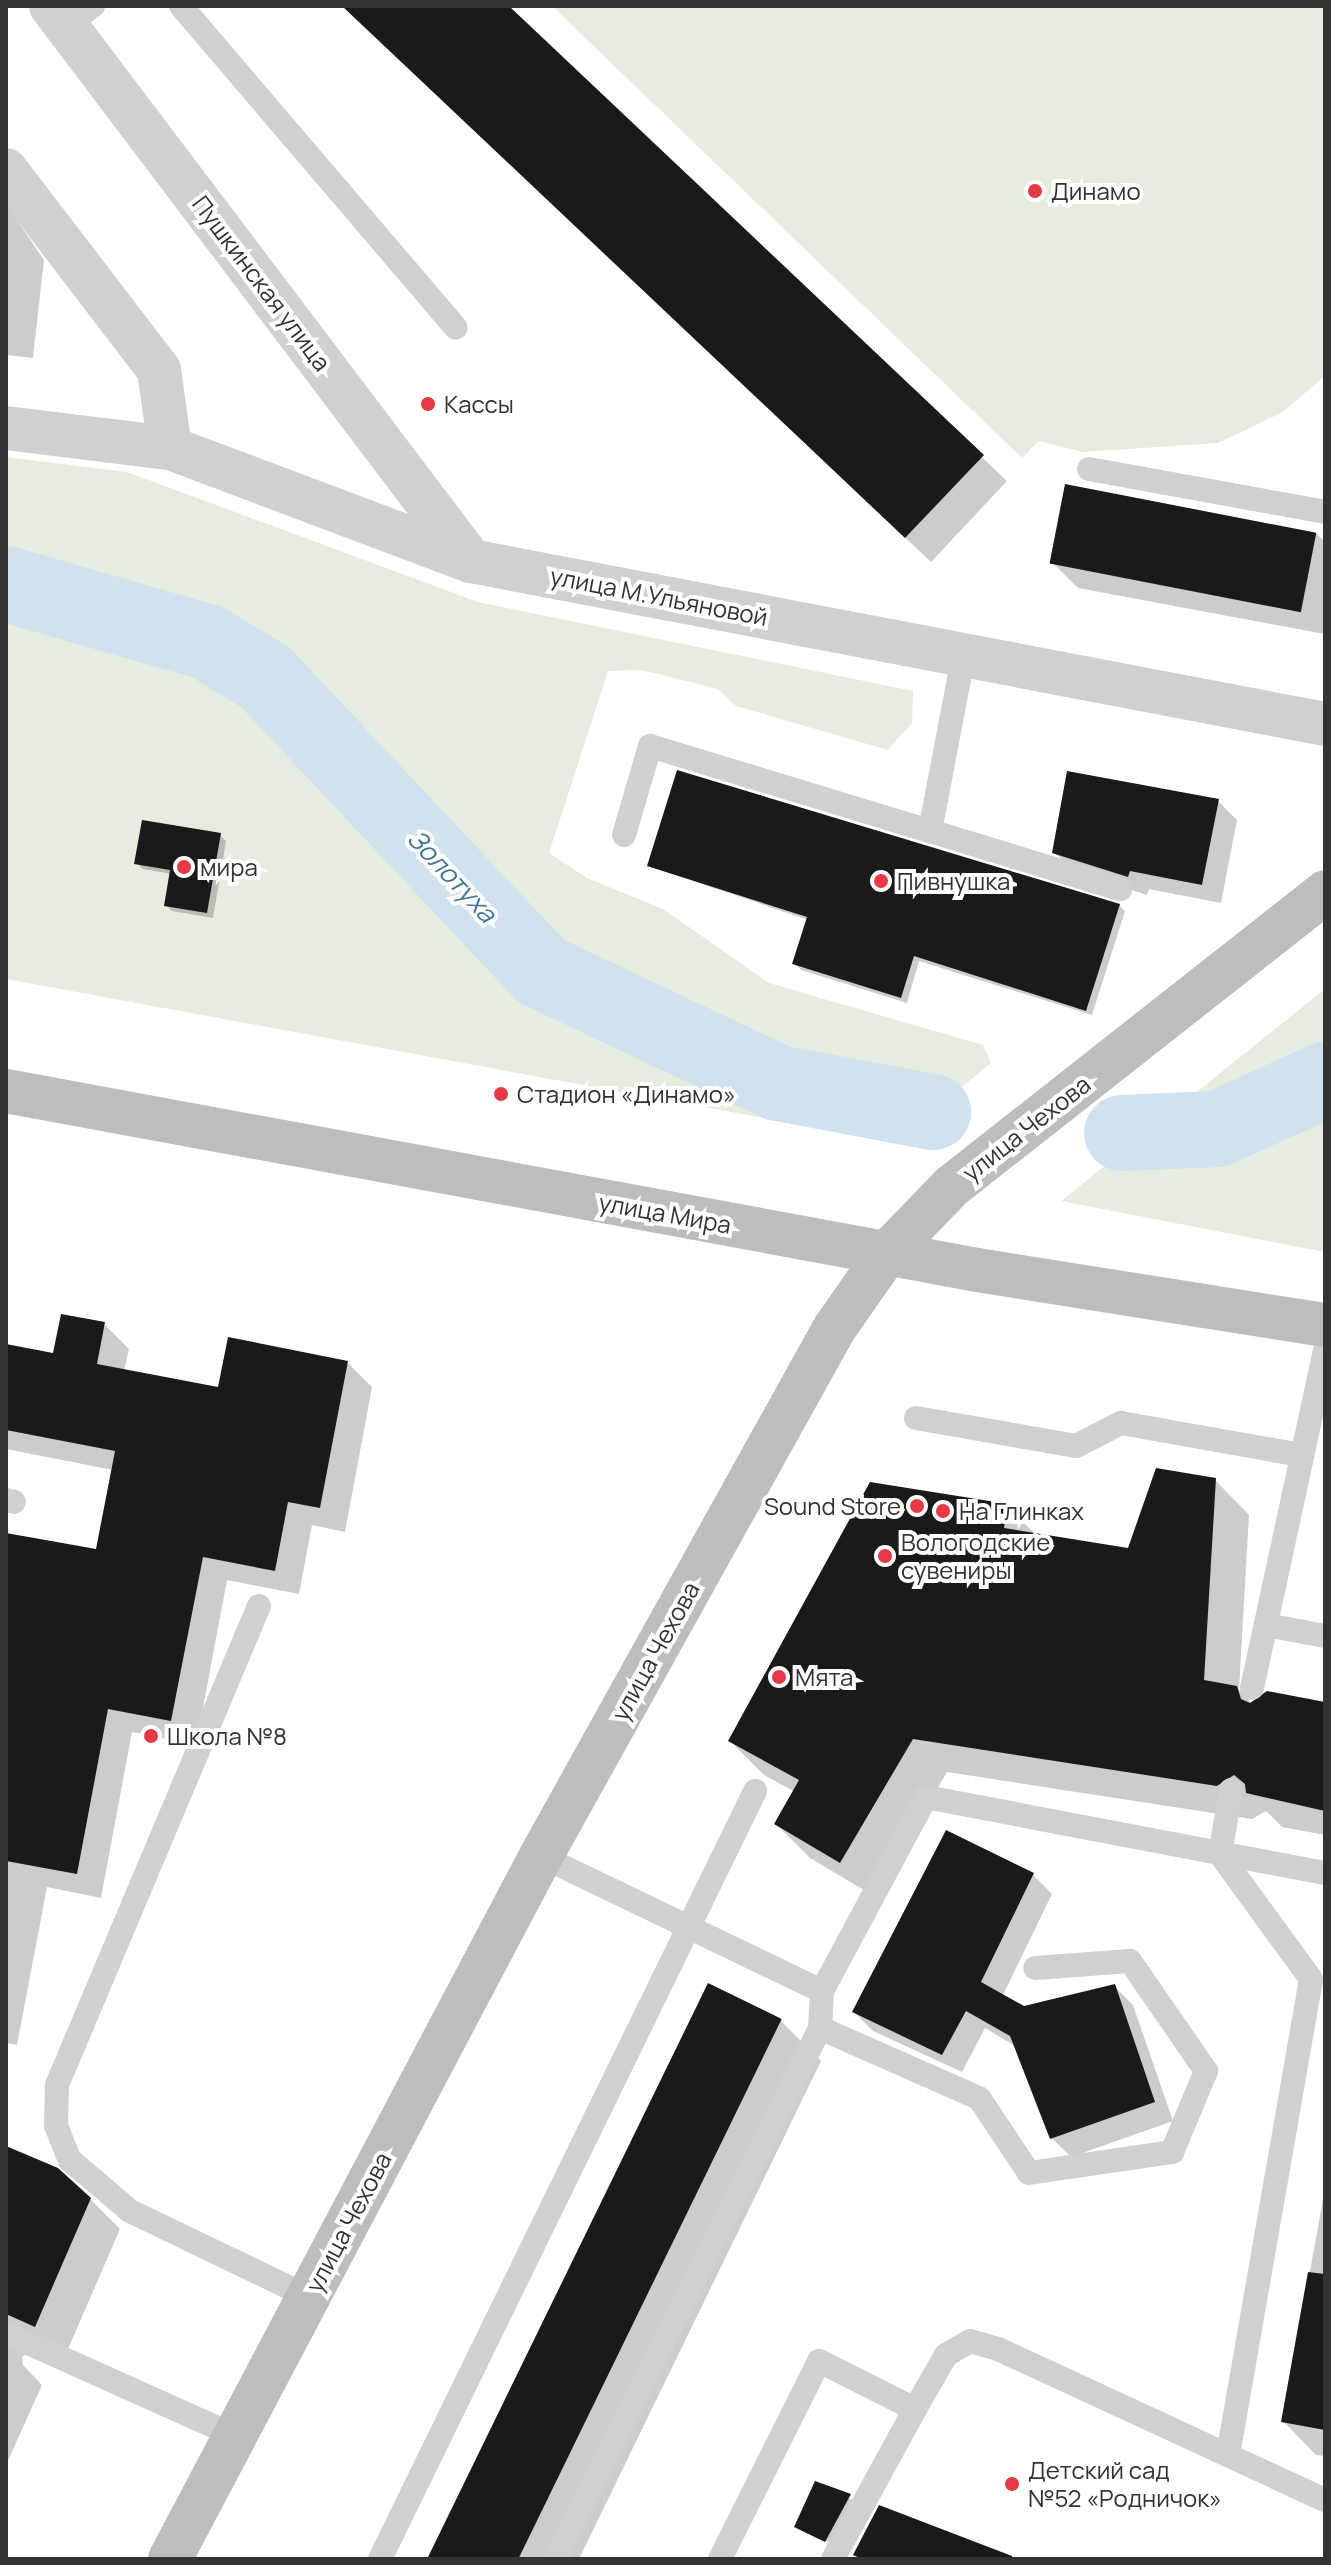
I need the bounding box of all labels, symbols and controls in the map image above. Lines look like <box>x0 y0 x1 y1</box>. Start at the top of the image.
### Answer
place label: Динамо <box>1051 177 1141 205</box>
marker: Динамо <box>1026 182 1044 200</box>
street label: Пушкинская улица <box>187 190 337 376</box>
place label: Кассы <box>444 390 514 418</box>
marker: Кассы <box>419 395 437 413</box>
street label: улица М.Ульяновой <box>548 561 770 631</box>
water label: Золотуха <box>401 823 503 929</box>
place label: мира <box>200 853 258 881</box>
marker: мира <box>175 858 193 876</box>
place label: Пивнушка <box>897 867 1010 895</box>
marker: Пивнушка <box>872 872 890 890</box>
street label: улица Чехова <box>956 1069 1096 1187</box>
place label: Стадион «Динамо» <box>517 1080 736 1108</box>
marker: Стадион «Динамо» <box>492 1085 510 1103</box>
street label: улица Мира <box>597 1187 733 1239</box>
place label: Sound Store <box>764 1492 901 1520</box>
marker: Sound Store <box>908 1497 926 1515</box>
place label: На Глинках <box>959 1497 1084 1525</box>
marker: На Глинках <box>934 1502 952 1520</box>
place label: Вологодские сувениры <box>901 1528 1050 1584</box>
marker: Вологодские сувениры <box>876 1547 894 1565</box>
street label: улица Чехова <box>605 1577 705 1725</box>
place label: Мята <box>795 1663 853 1691</box>
marker: Мята <box>770 1668 788 1686</box>
place label: Школа №8 <box>167 1722 287 1750</box>
marker: Школа №8 <box>142 1727 160 1745</box>
street label: улица Чехова <box>299 2147 397 2297</box>
place label: Детский сад №52 «Родничок» <box>1028 2456 1222 2512</box>
marker: Детский сад №52 «Родничок» <box>1003 2475 1021 2493</box>

